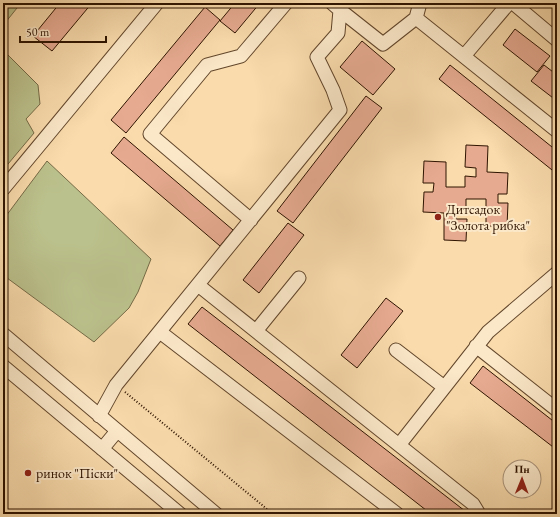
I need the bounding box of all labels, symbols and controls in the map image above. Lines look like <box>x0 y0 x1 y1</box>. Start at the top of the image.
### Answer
scale bar <box>20 18 106 44</box>
text: 50 m <box>26 24 50 40</box>
place label: Дитсадок "Золота рибка" <box>446 200 530 234</box>
marker: Дитсадок "Золота рибка" <box>433 212 443 222</box>
north arrow <box>502 459 542 499</box>
text: Пн <box>515 462 530 476</box>
place label: ринок "Піски" <box>36 464 118 482</box>
marker: ринок "Піски" <box>23 468 33 478</box>

